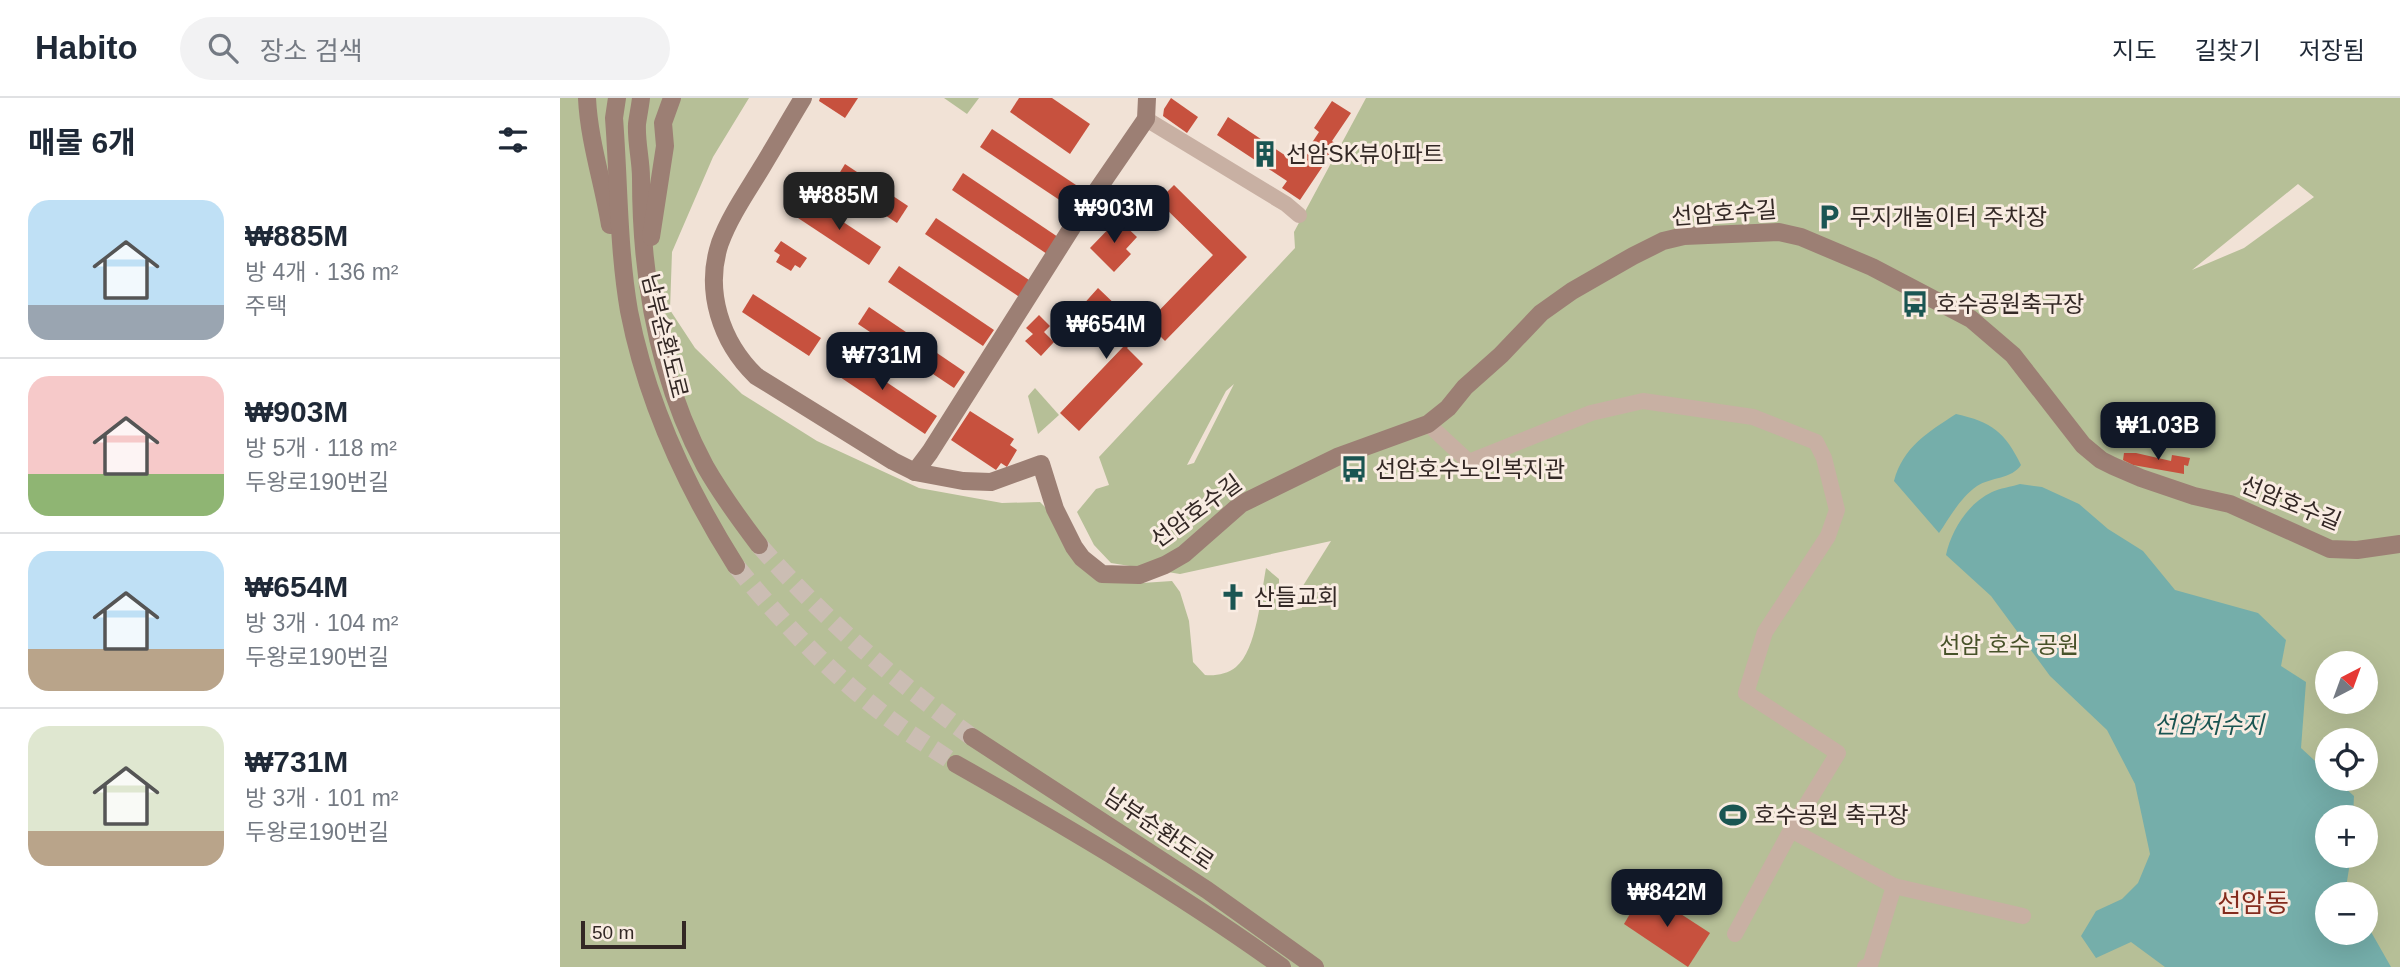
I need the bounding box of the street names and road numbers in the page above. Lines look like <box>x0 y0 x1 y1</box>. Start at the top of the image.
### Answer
street label: 선암호수길 <box>1670 196 1778 230</box>
street label: 남부순환도로 <box>637 271 693 401</box>
street label: 선암호수길 <box>1146 469 1246 553</box>
street label: 선암호수길 <box>2237 471 2345 535</box>
street label: 남부순환도로 <box>1099 783 1219 875</box>

